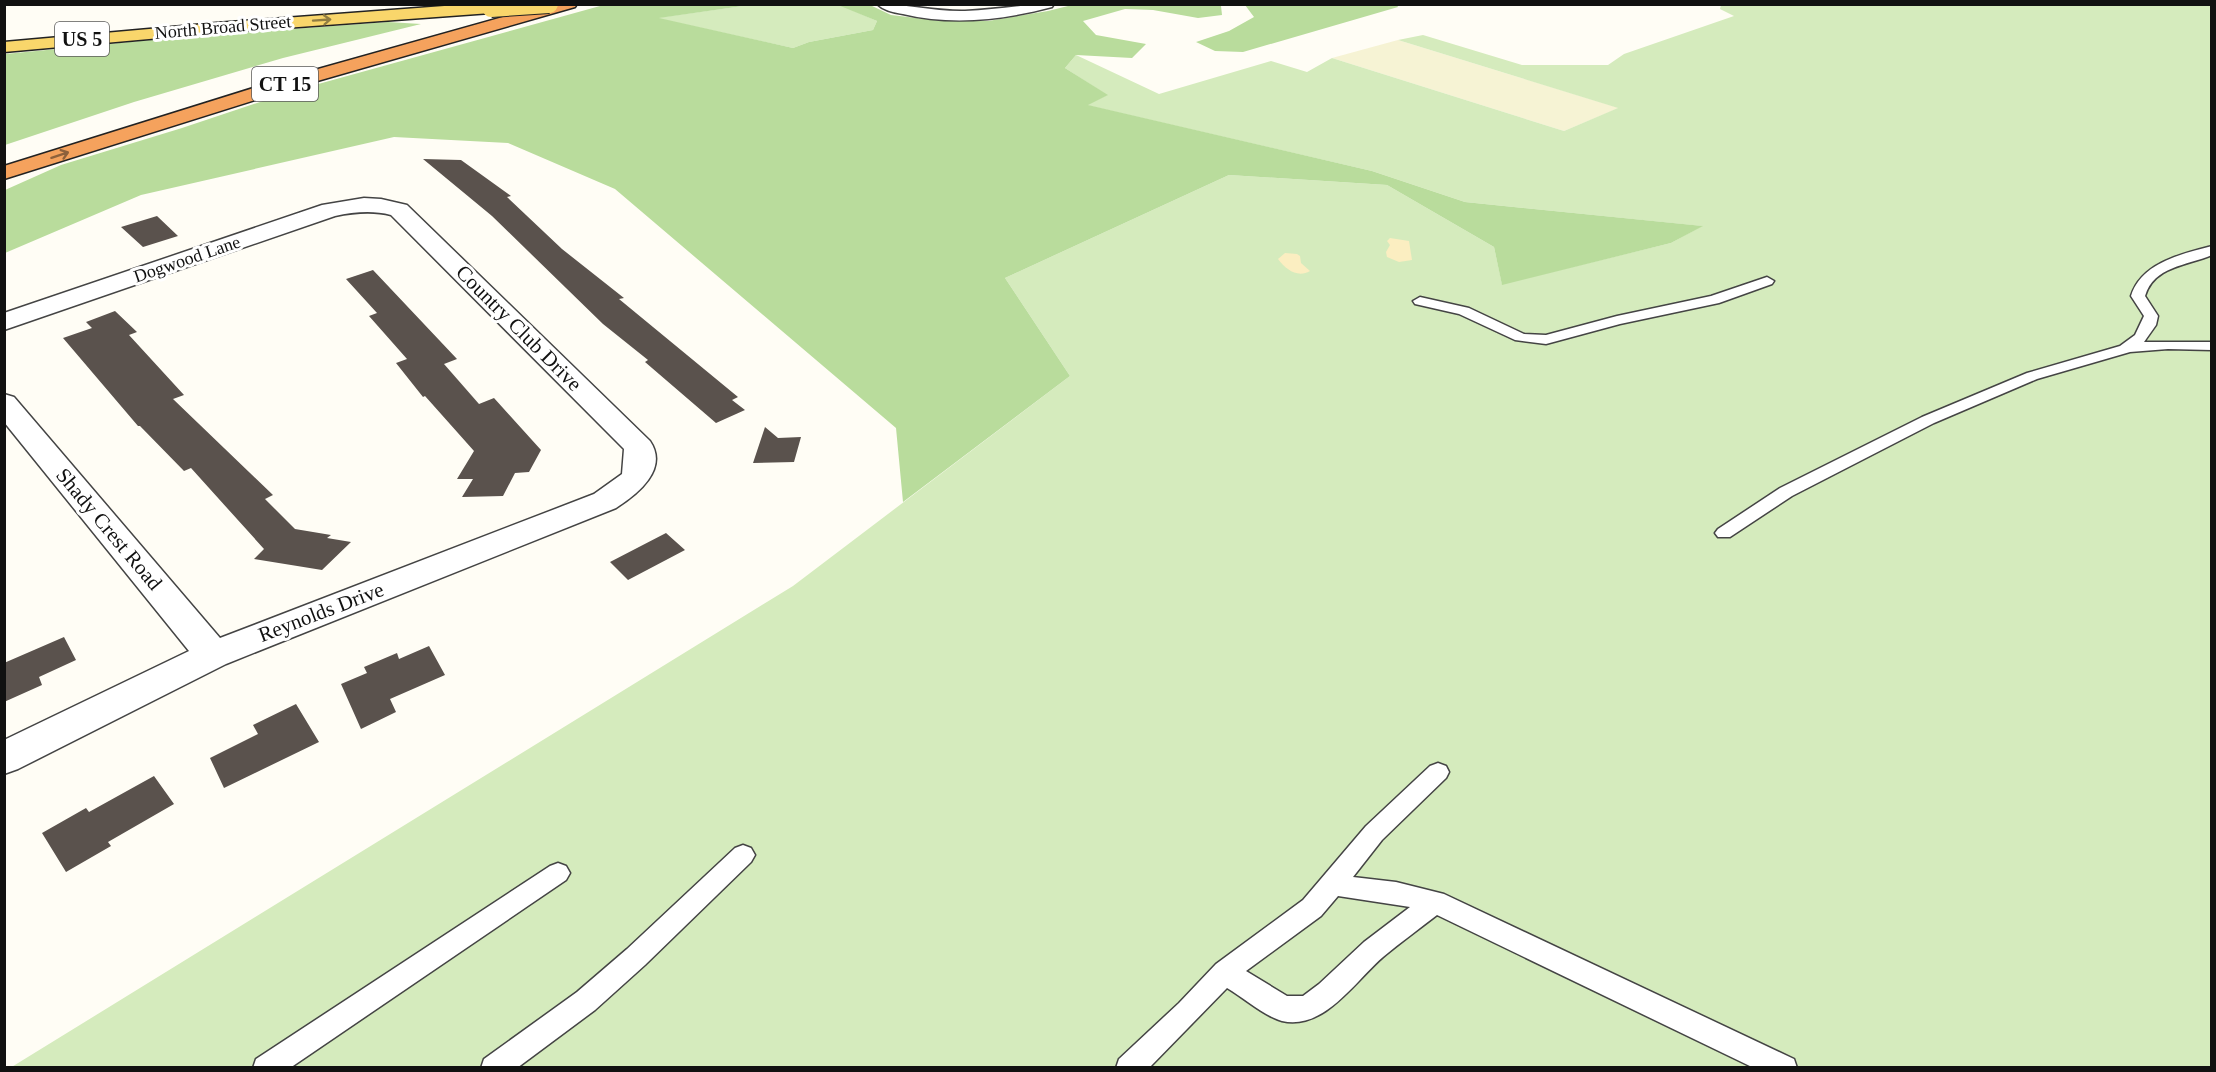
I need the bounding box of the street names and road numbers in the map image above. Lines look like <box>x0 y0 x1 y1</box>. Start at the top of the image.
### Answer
street label: North Broad Street <box>154 11 292 43</box>
road number: US 5 <box>55 22 109 56</box>
road number: CT 15 <box>252 67 318 101</box>
street label: Dogwood Lane <box>131 231 243 287</box>
street label: Country Club Drive <box>451 260 587 396</box>
street label: Shady Crest Road <box>51 463 167 595</box>
street label: Reynolds Drive <box>255 577 387 647</box>

